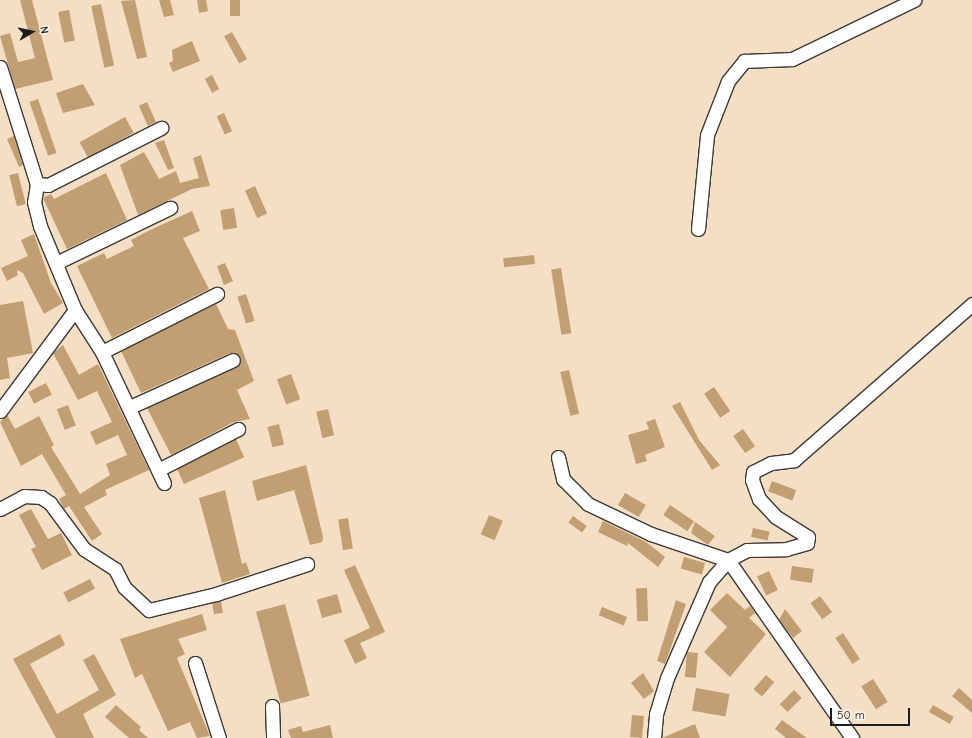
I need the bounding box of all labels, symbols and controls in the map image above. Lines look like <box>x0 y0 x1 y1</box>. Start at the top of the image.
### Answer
north arrow <box>12 12 52 52</box>
text: N <box>37 25 51 35</box>
scale bar <box>832 700 912 726</box>
text: 50 m <box>837 708 865 722</box>

